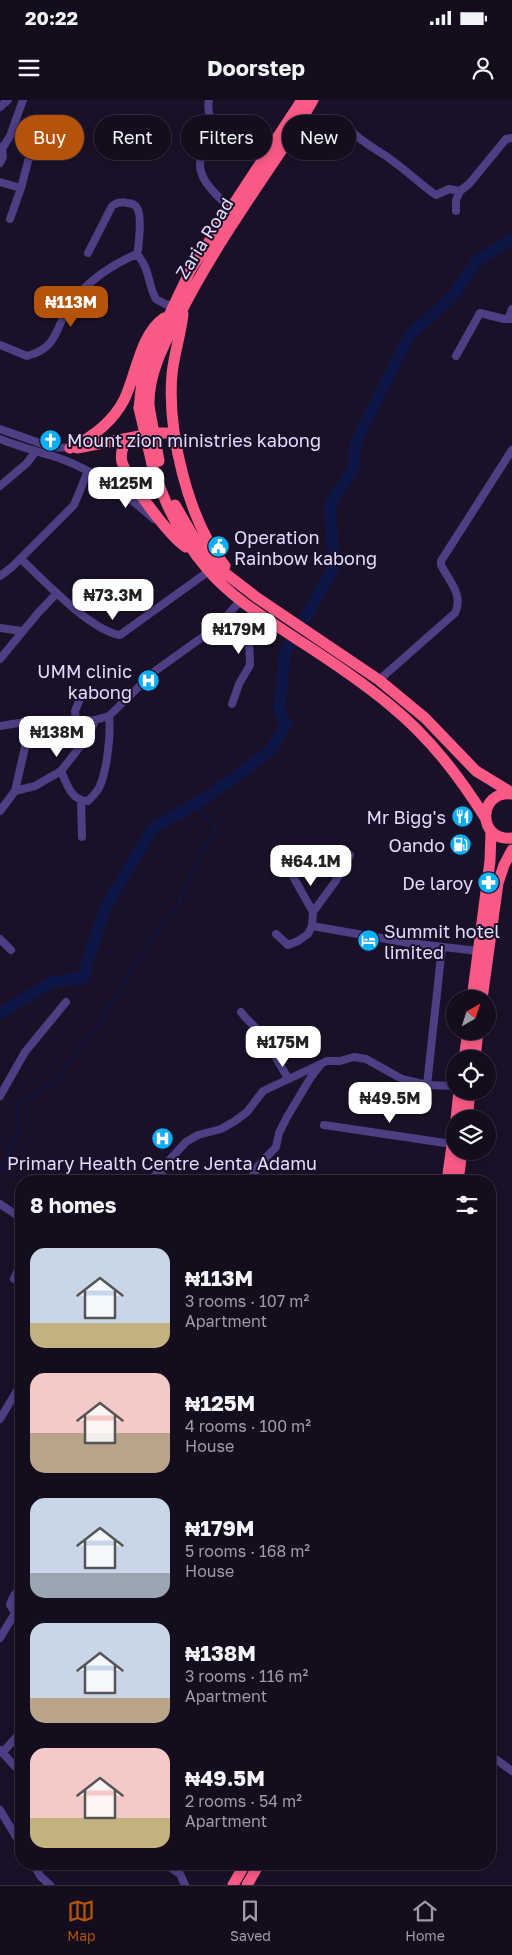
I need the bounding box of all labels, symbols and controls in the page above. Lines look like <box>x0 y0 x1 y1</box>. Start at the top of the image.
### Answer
text: 20:22 <box>25 6 78 29</box>
icon: menu <box>15 54 43 82</box>
text: Doorstep <box>207 54 305 81</box>
icon: person <box>469 54 497 82</box>
chip: Buy <box>15 115 84 160</box>
chip: Rent <box>94 115 171 160</box>
chip: Filters <box>181 115 272 160</box>
chip: New <box>282 115 356 160</box>
street label: Zaria Road <box>170 193 238 283</box>
pin: ₦113M <box>36 286 106 328</box>
text: ₦113M <box>45 292 97 312</box>
church icon: Mount zion ministries kabong <box>39 428 63 452</box>
place label: Mount zion ministries kabong <box>67 429 321 451</box>
pin: ₦125M <box>91 466 161 509</box>
text: ₦125M <box>99 473 153 493</box>
place label: Operation Rainbow kabong <box>234 526 377 569</box>
public building icon: Operation Rainbow kabong <box>206 535 230 559</box>
pin: ₦73.3M <box>72 578 154 621</box>
text: ₦73.3M <box>83 585 143 605</box>
pin: ₦179M <box>204 612 274 655</box>
text: ₦179M <box>213 619 265 639</box>
place label: UMM clinic kabong <box>37 660 132 703</box>
hospital icon: UMM clinic kabong <box>136 669 160 693</box>
pin: ₦138M <box>22 716 92 758</box>
text: ₦138M <box>30 722 84 742</box>
restaurant icon: Mr Bigg's <box>450 805 474 829</box>
place label: Mr Bigg's <box>366 806 446 828</box>
fuel station icon: Oando <box>449 833 473 857</box>
place label: Oando <box>389 834 445 856</box>
pin: ₦64.1M <box>270 844 352 887</box>
text: ₦64.1M <box>281 851 341 871</box>
pharmacy icon: De laroy <box>477 871 501 895</box>
place label: De laroy <box>402 872 473 894</box>
place label: Summit hotel limited <box>384 920 500 963</box>
hotel icon: Summit hotel limited <box>356 929 380 953</box>
north arrow <box>446 990 496 1040</box>
map controls <box>446 990 496 1160</box>
pin: ₦175M <box>248 1026 318 1068</box>
text: ₦175M <box>257 1032 309 1052</box>
button: locate <box>446 1050 496 1100</box>
pin: ₦49.5M <box>349 1082 431 1124</box>
text: ₦49.5M <box>360 1088 420 1108</box>
button: layers <box>446 1110 496 1160</box>
hospital icon: Primary Health Centre Jenta Adamu <box>150 1126 174 1150</box>
place label: Primary Health Centre Jenta Adamu <box>7 1152 317 1174</box>
icon: filters <box>453 1191 481 1219</box>
text: 8 homes <box>30 1192 117 1218</box>
text: ₦113M <box>185 1265 253 1291</box>
icon: home <box>70 1268 130 1328</box>
text: 3 rooms · 107 m² <box>185 1291 309 1311</box>
text: Apartment <box>185 1311 267 1331</box>
text: ₦125M <box>185 1390 255 1416</box>
icon: home <box>70 1393 130 1453</box>
text: 4 rooms · 100 m² <box>185 1416 311 1436</box>
text: House <box>185 1436 234 1456</box>
text: ₦179M <box>185 1515 254 1541</box>
icon: home <box>70 1518 130 1578</box>
text: 5 rooms · 168 m² <box>185 1541 310 1561</box>
text: House <box>185 1561 234 1581</box>
text: ₦138M <box>185 1640 256 1666</box>
icon: home <box>70 1643 130 1703</box>
text: 3 rooms · 116 m² <box>185 1666 308 1686</box>
text: Apartment <box>185 1686 267 1706</box>
text: ₦49.5M <box>185 1765 265 1791</box>
icon: home <box>70 1768 130 1828</box>
text: 2 rooms · 54 m² <box>185 1791 302 1811</box>
text: Apartment <box>185 1811 267 1831</box>
tab: Map <box>67 1897 96 1944</box>
tab: Saved <box>230 1897 271 1944</box>
tab: Home <box>405 1897 445 1944</box>

